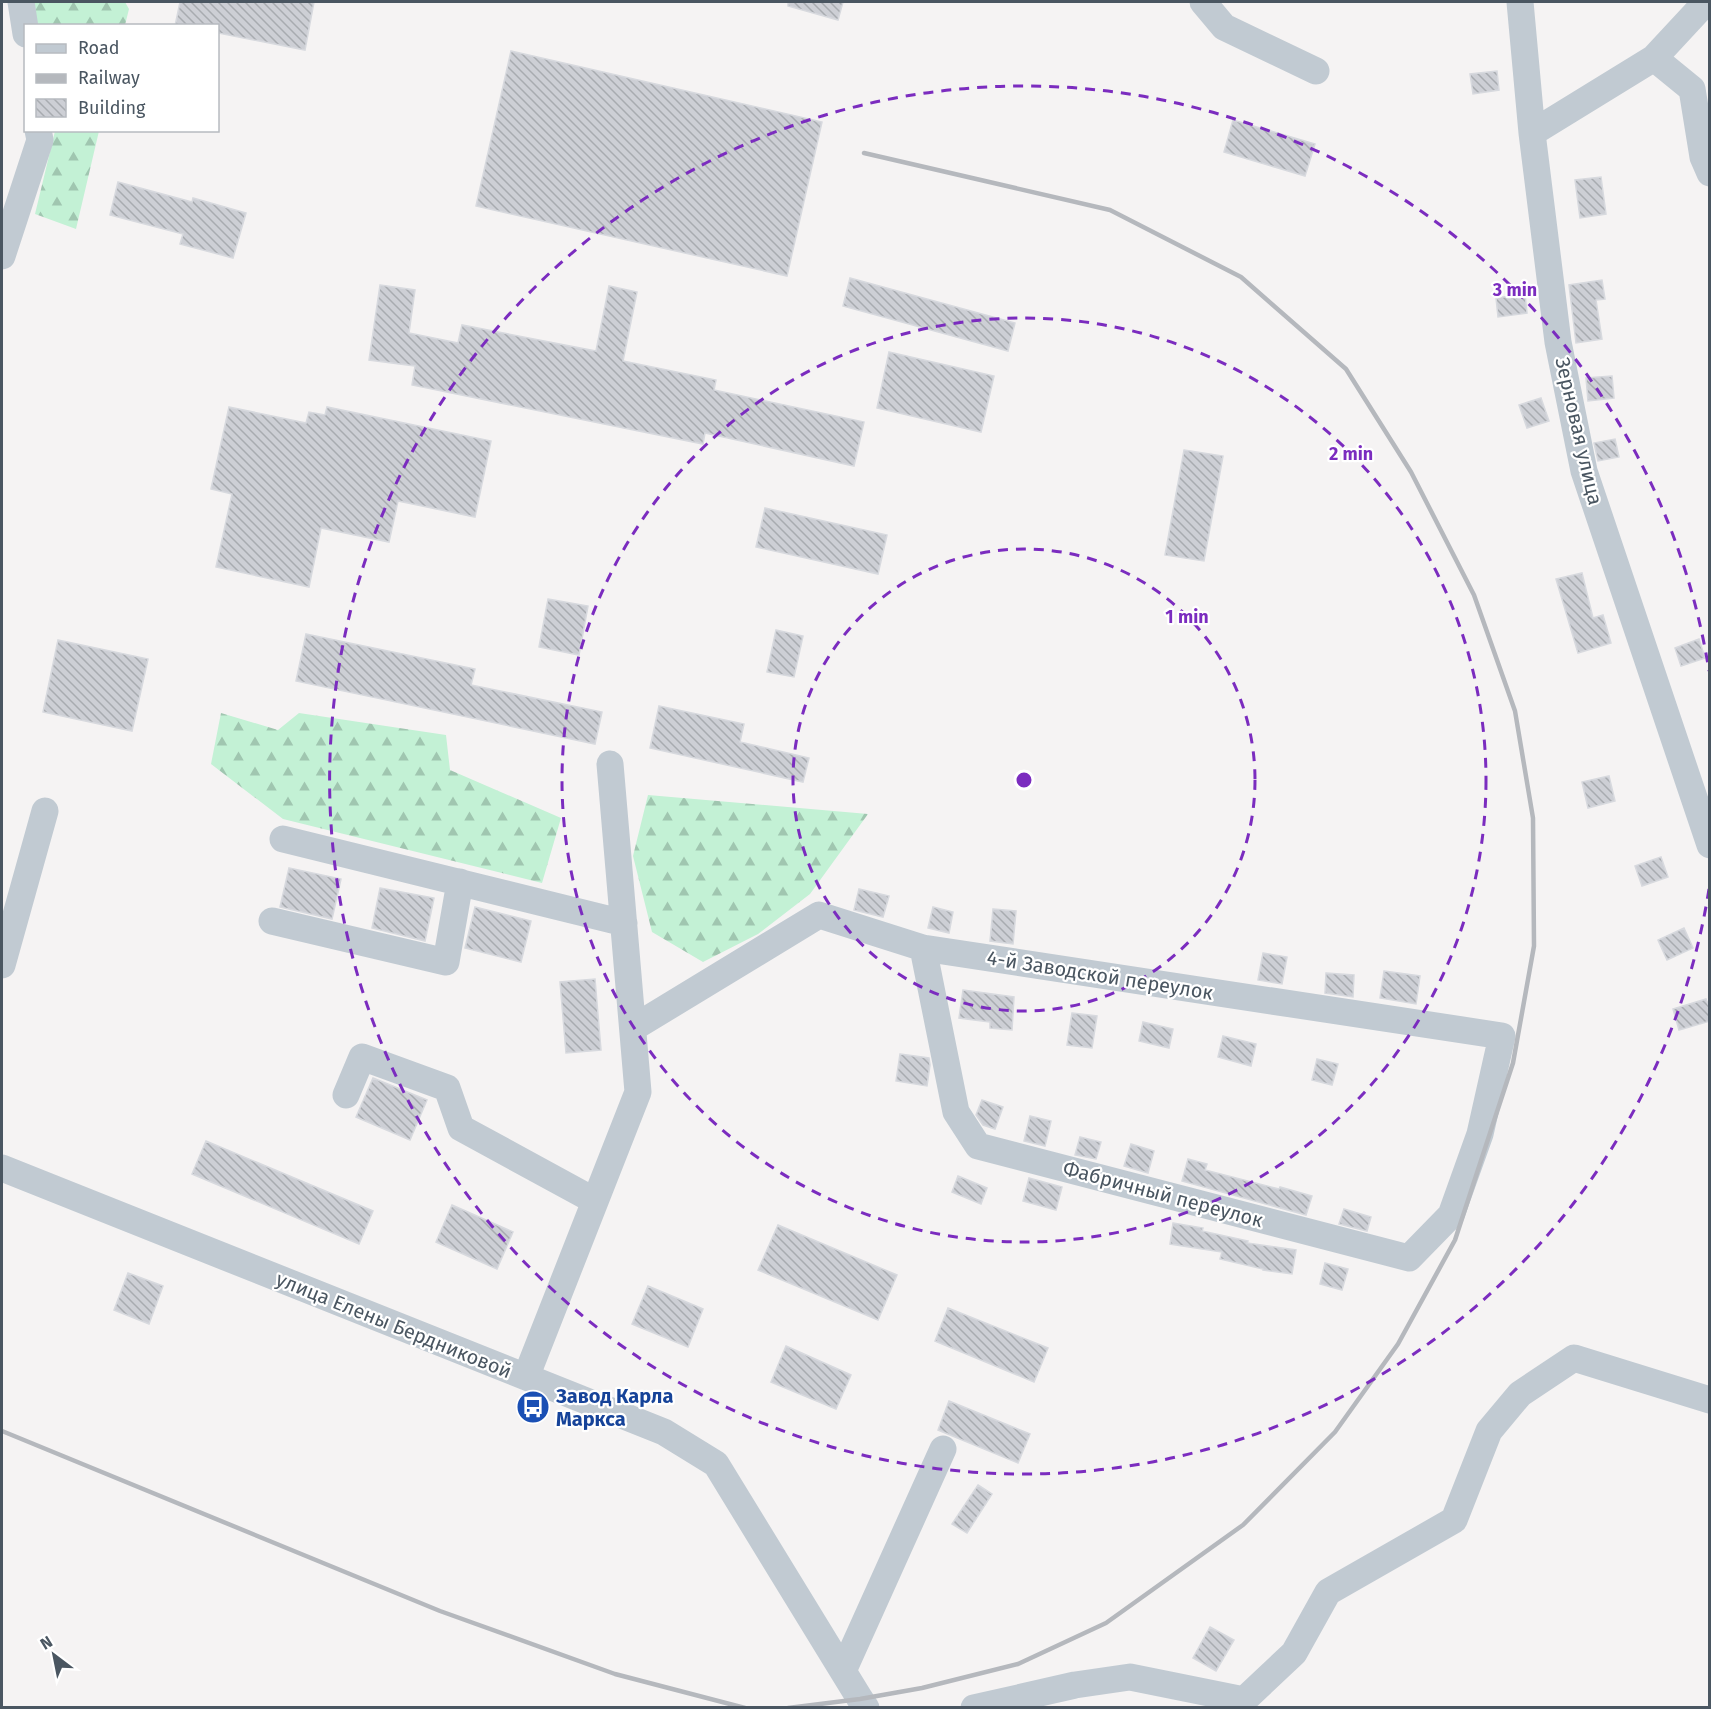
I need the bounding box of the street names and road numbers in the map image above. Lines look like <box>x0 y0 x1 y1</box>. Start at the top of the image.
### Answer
street label: Зерновая улица <box>1550 355 1608 507</box>
street label: 4-й Заводской переулок <box>985 945 1215 1005</box>
street label: Фабричный переулок <box>1060 1156 1266 1232</box>
street label: улица Елены Бердниковой <box>273 1267 515 1383</box>

